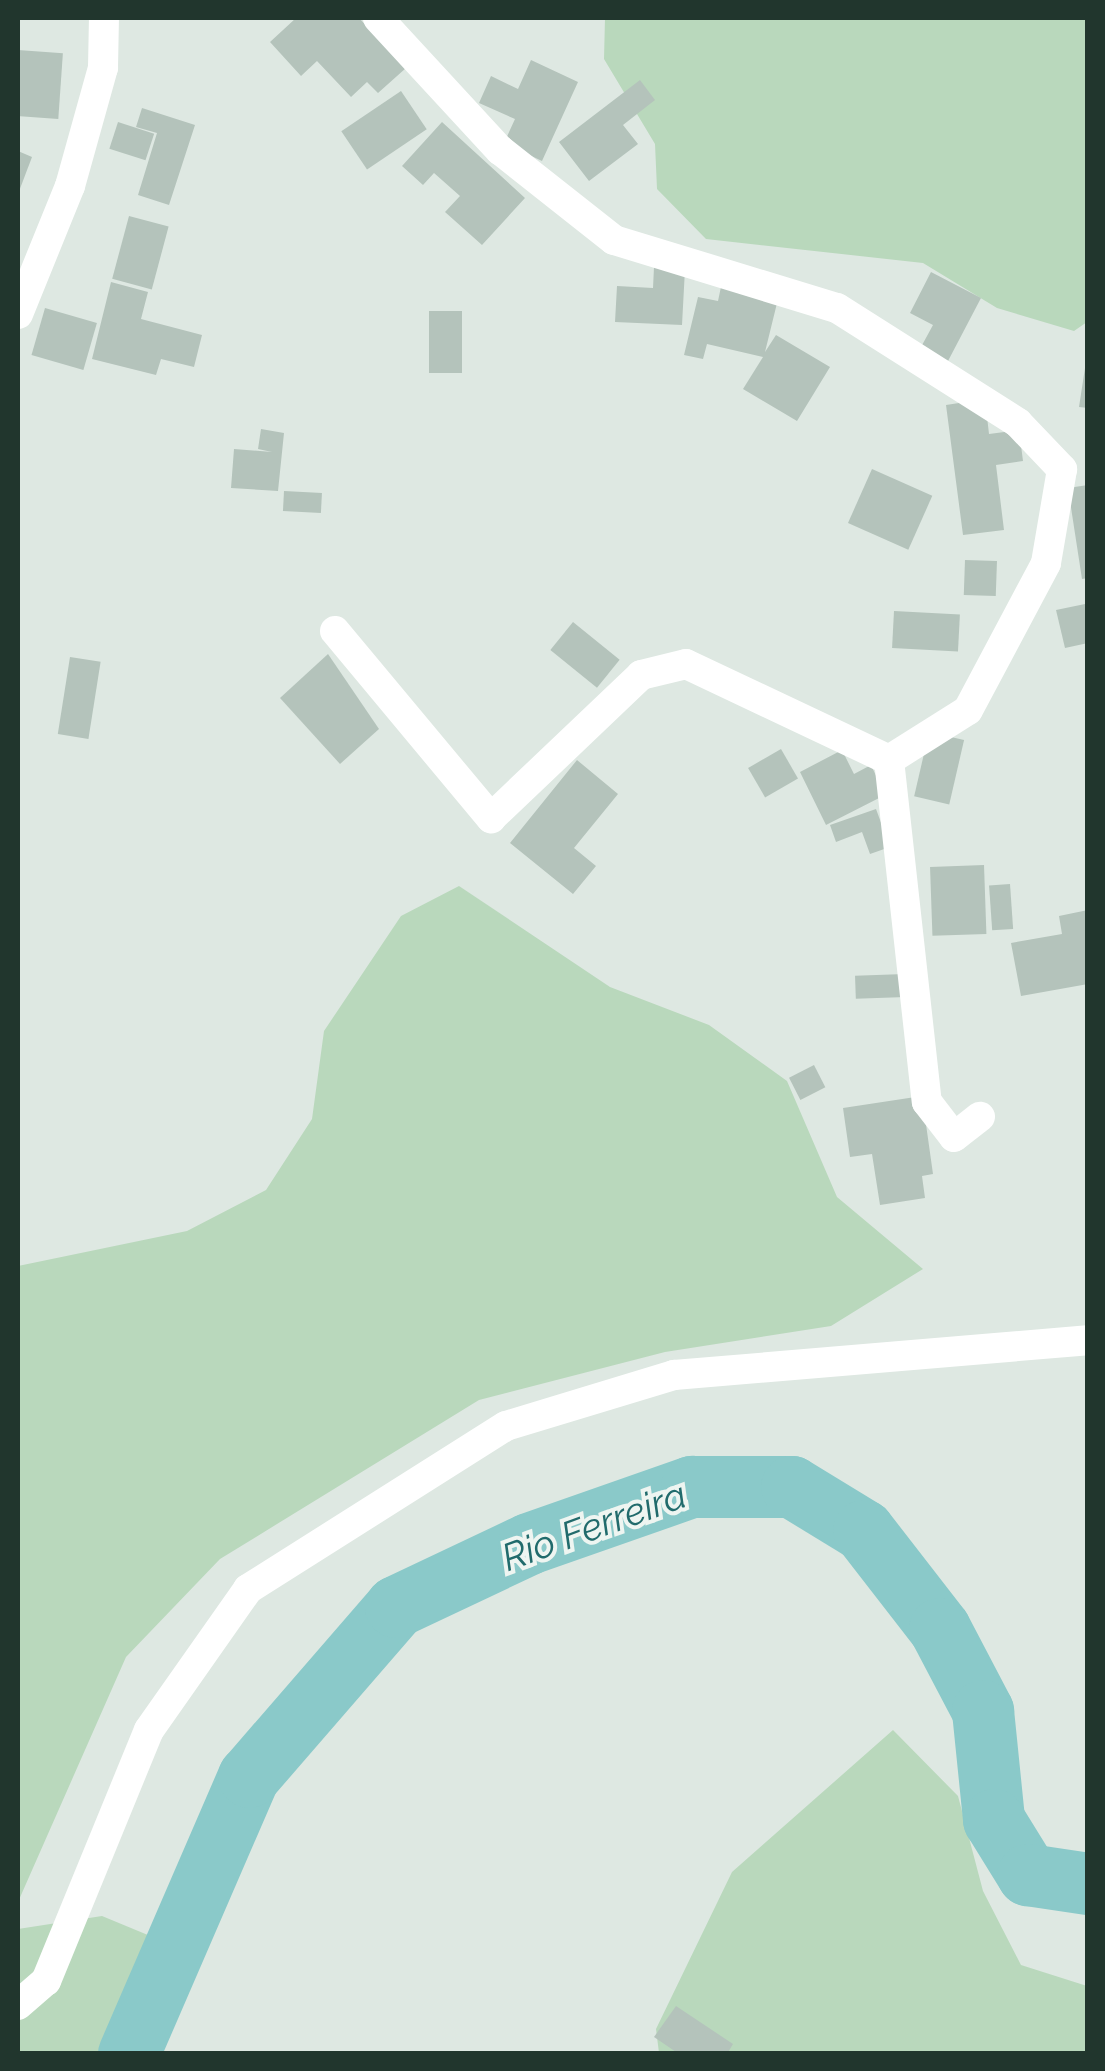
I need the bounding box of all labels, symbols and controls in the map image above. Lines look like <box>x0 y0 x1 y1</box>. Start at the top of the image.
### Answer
water label: Rio Ferreira <box>496 1472 692 1580</box>

